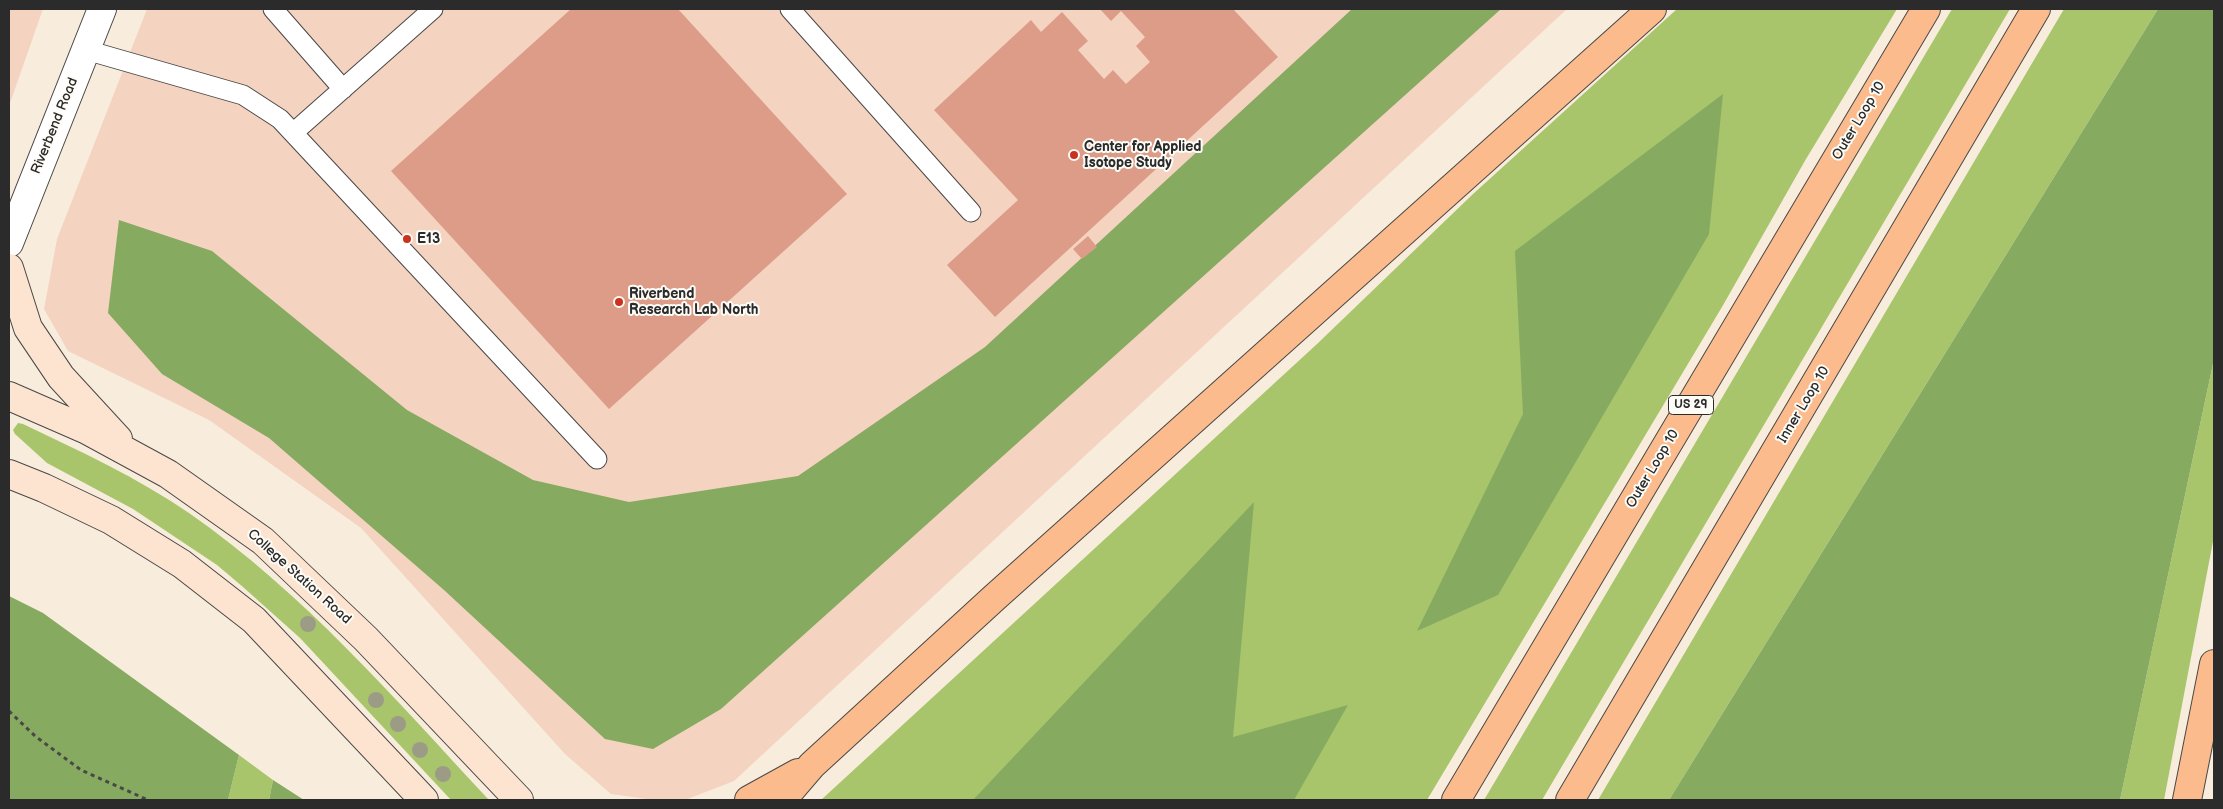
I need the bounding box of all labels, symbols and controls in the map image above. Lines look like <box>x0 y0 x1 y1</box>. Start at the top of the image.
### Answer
street label: Riverbend Road <box>28 75 82 177</box>
street label: Outer Loop 10 <box>1829 79 1889 163</box>
place label: Center for Applied Isotope Study <box>1084 139 1201 172</box>
marker: Center for Applied Isotope Study <box>1068 149 1080 161</box>
place label: E13 <box>417 231 440 247</box>
marker: E13 <box>401 233 413 245</box>
place label: Riverbend Research Lab North <box>629 286 758 318</box>
marker: Riverbend Research Lab North <box>613 296 625 308</box>
street label: Inner Loop 10 <box>1775 364 1833 446</box>
road number: US 29 <box>1668 396 1714 414</box>
street label: Outer Loop 10 <box>1623 427 1683 511</box>
street label: College Station Road <box>244 526 354 628</box>

